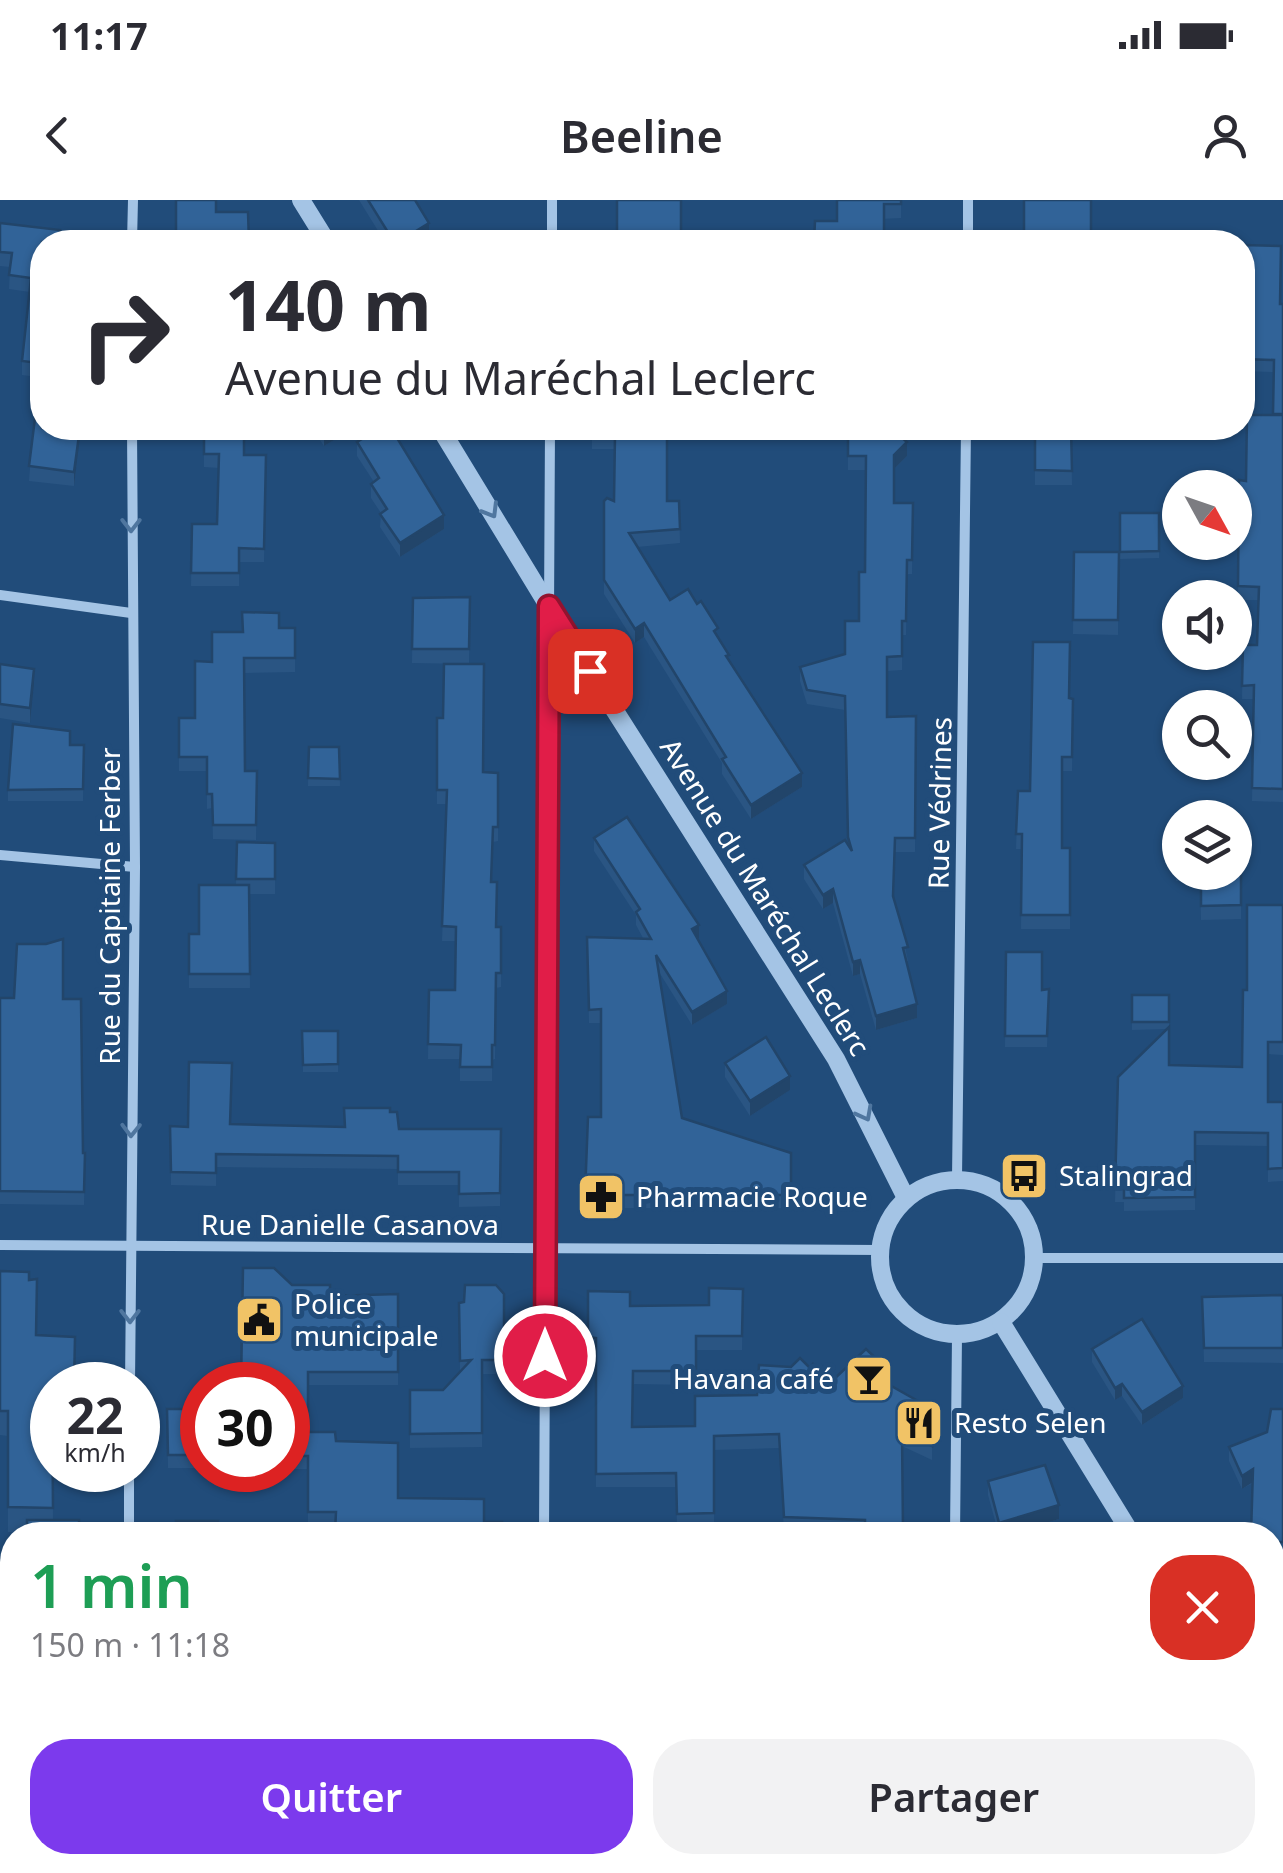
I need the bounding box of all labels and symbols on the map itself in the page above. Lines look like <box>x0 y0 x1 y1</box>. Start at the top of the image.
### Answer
north arrow <box>1162 470 1252 560</box>
one-way arrow <box>479 500 498 518</box>
one-way arrow <box>120 518 142 533</box>
pin <box>548 629 633 714</box>
street label: Rue Védrines <box>918 716 960 889</box>
street label: Avenue du Maréchal Leclerc <box>652 731 879 1062</box>
street label: Rue du Capitaine Ferber <box>90 747 128 1065</box>
one-way arrow <box>853 1103 872 1121</box>
one-way arrow <box>120 1122 142 1138</box>
bus stop icon: Stalingrad <box>998 1150 1050 1202</box>
place label: Stalingrad <box>1059 1156 1193 1194</box>
pharmacy icon: Pharmacie Roque <box>575 1171 627 1223</box>
place label: Pharmacie Roque <box>636 1177 868 1215</box>
street label: Rue Danielle Casanova <box>201 1205 499 1243</box>
place label: Police municipale <box>294 1284 439 1354</box>
public building icon: Police municipale <box>233 1294 285 1346</box>
position arrow <box>493 1304 597 1408</box>
one-way arrow <box>119 1308 141 1324</box>
bar icon: Havana café <box>843 1353 895 1405</box>
place label: Havana café <box>673 1359 834 1397</box>
speed limit sign: 30 <box>180 1362 310 1492</box>
restaurant icon: Resto Selen <box>893 1397 945 1449</box>
place label: Resto Selen <box>954 1403 1106 1441</box>

